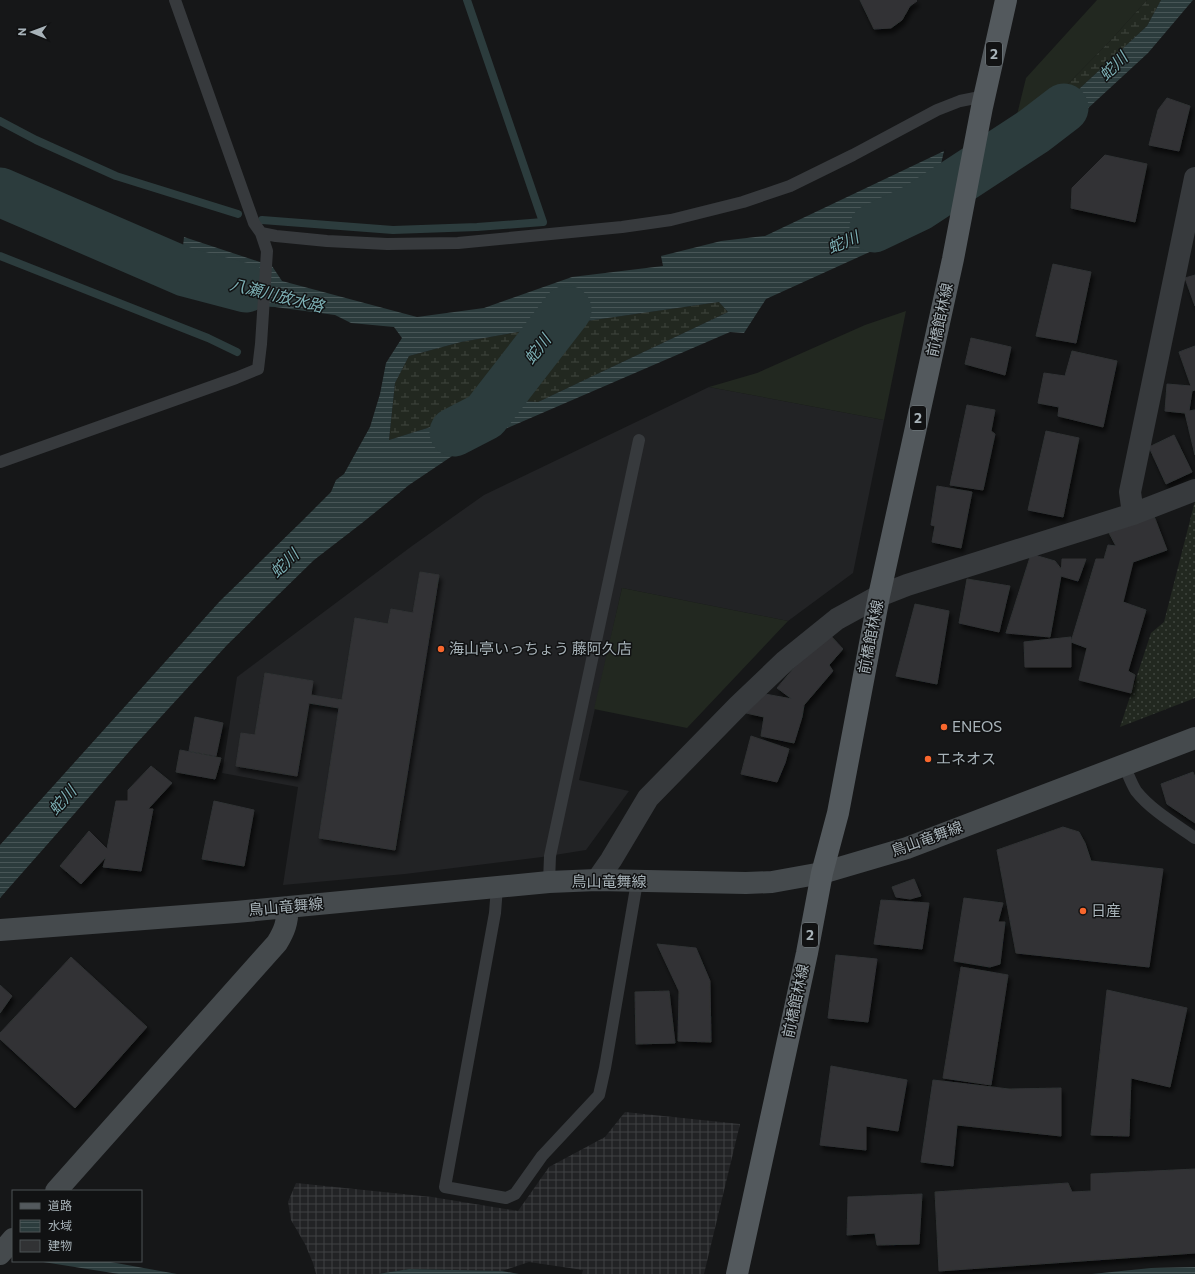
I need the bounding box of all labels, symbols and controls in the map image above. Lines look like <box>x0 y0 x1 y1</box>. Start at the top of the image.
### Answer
north arrow <box>12 12 52 52</box>
text: N <box>15 28 28 36</box>
road number: 2 <box>986 42 1002 66</box>
water label: 蛇川 <box>1095 46 1132 84</box>
water label: 蛇川 <box>824 226 863 257</box>
water label: 八瀬川放水路 <box>228 274 328 316</box>
street label: 前橋館林線 <box>922 281 956 358</box>
water label: 蛇川 <box>519 329 555 367</box>
road number: 2 <box>910 406 926 430</box>
water label: 蛇川 <box>266 543 303 581</box>
street label: 前橋館林線 <box>854 598 886 675</box>
place label: 海山亭いっちょう 藤阿久店 <box>449 639 632 657</box>
marker: 海山亭いっちょう 藤阿久店 <box>436 644 446 654</box>
place label: ENEOS <box>952 717 1002 735</box>
marker: ENEOS <box>939 722 949 732</box>
place label: エネオス <box>936 749 996 767</box>
marker: エネオス <box>923 754 933 764</box>
water label: 蛇川 <box>44 780 81 818</box>
street label: 鳥山竜舞線 <box>888 817 965 859</box>
street label: 鳥山竜舞線 <box>571 872 647 890</box>
street label: 鳥山竜舞線 <box>248 894 324 918</box>
place label: 日産 <box>1091 901 1121 919</box>
marker: 日産 <box>1078 906 1088 916</box>
road number: 2 <box>802 923 818 947</box>
street label: 前橋館林線 <box>778 962 812 1039</box>
legend <box>12 1190 142 1262</box>
text: 道路 <box>48 1198 72 1212</box>
text: 水域 <box>48 1218 72 1232</box>
text: 建物 <box>48 1238 72 1252</box>

